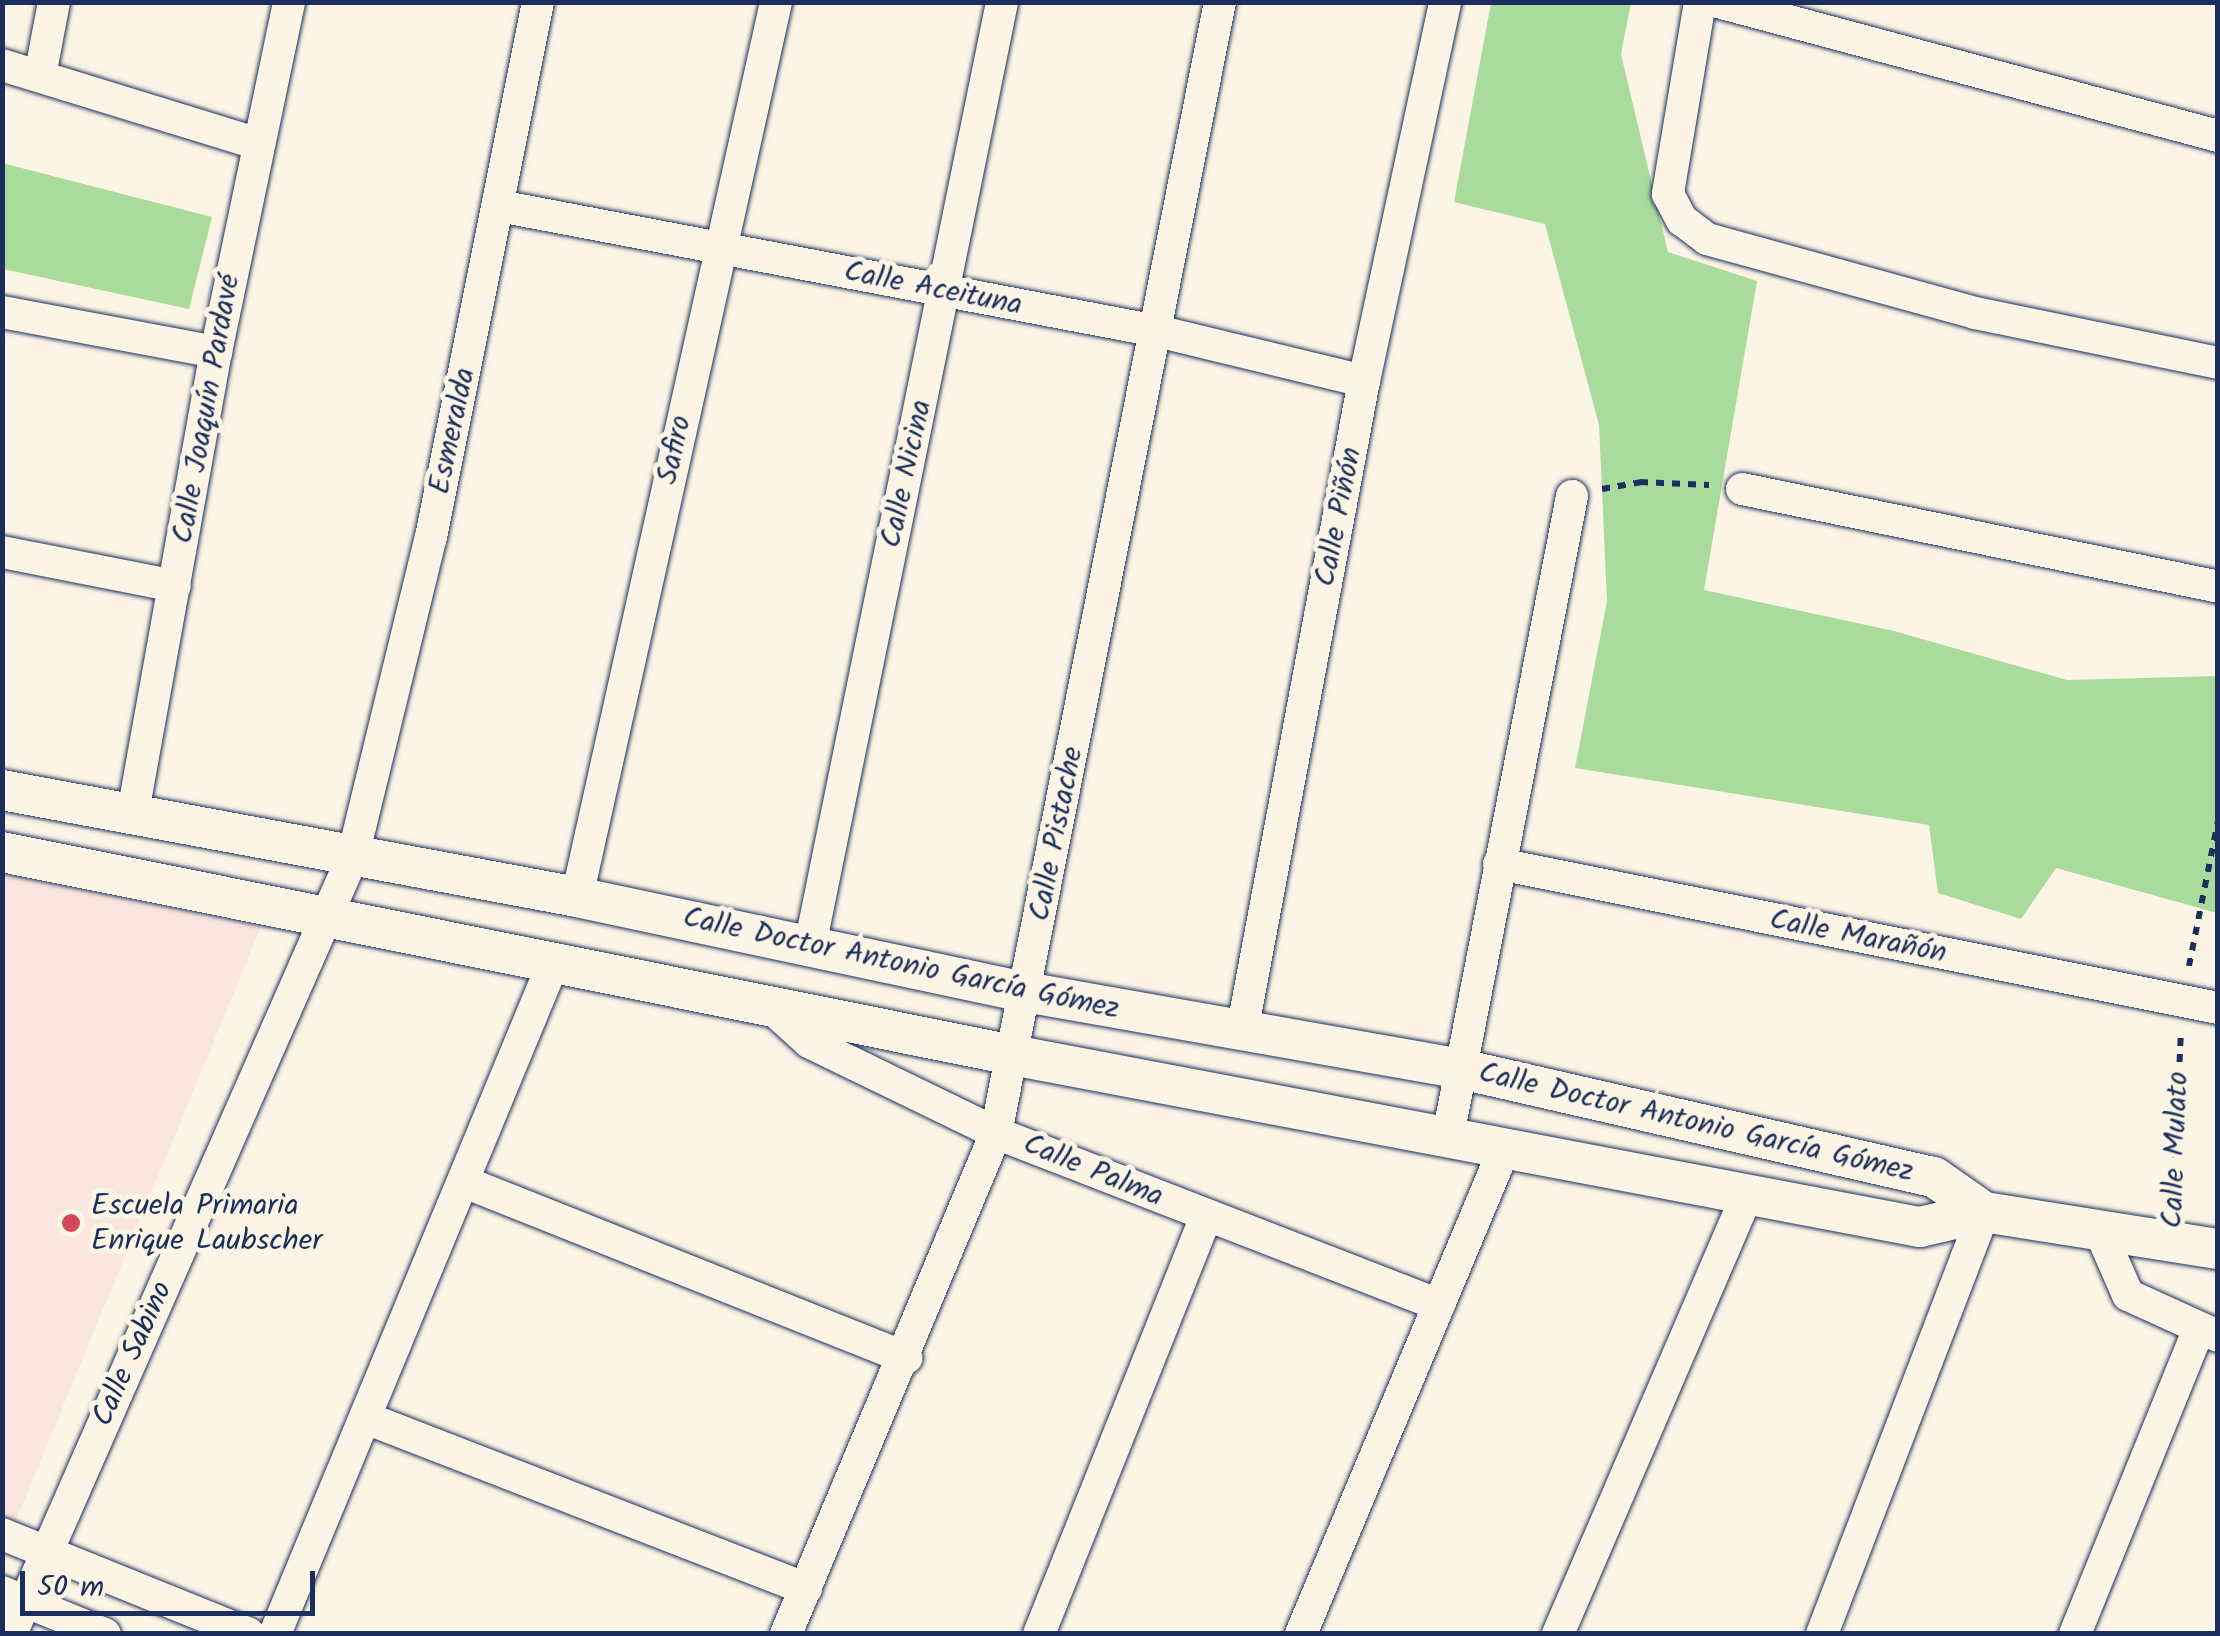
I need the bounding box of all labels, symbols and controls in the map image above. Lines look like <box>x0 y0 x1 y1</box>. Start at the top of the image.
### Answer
street label: Calle Aceituna <box>841 254 1025 324</box>
street label: Calle Joaquín Pardavé <box>166 271 248 547</box>
street label: Esmeralda <box>422 365 484 497</box>
street label: Calle Nicina <box>874 397 940 551</box>
street label: Safiro <box>650 412 700 488</box>
street label: Calle Piñón <box>1308 444 1370 590</box>
street label: Calle Pistache <box>1022 744 1092 924</box>
street label: Calle Doctor Antonio García Gómez <box>679 900 1123 1028</box>
street label: Calle Marañón <box>1766 902 1950 972</box>
street label: Calle Doctor Antonio García Gómez <box>1475 1055 1917 1191</box>
street label: Calle Mulato <box>2155 1071 2197 1229</box>
street label: Calle Palma <box>1018 1127 1168 1215</box>
place label: Escuela Primaria Enrique Laubscher <box>91 1188 322 1258</box>
marker: Escuela Primaria Enrique Laubscher <box>60 1212 82 1234</box>
street label: Calle Sabino <box>85 1276 181 1432</box>
scale bar <box>25 1551 320 1613</box>
text: 50 m <box>37 1564 104 1612</box>

